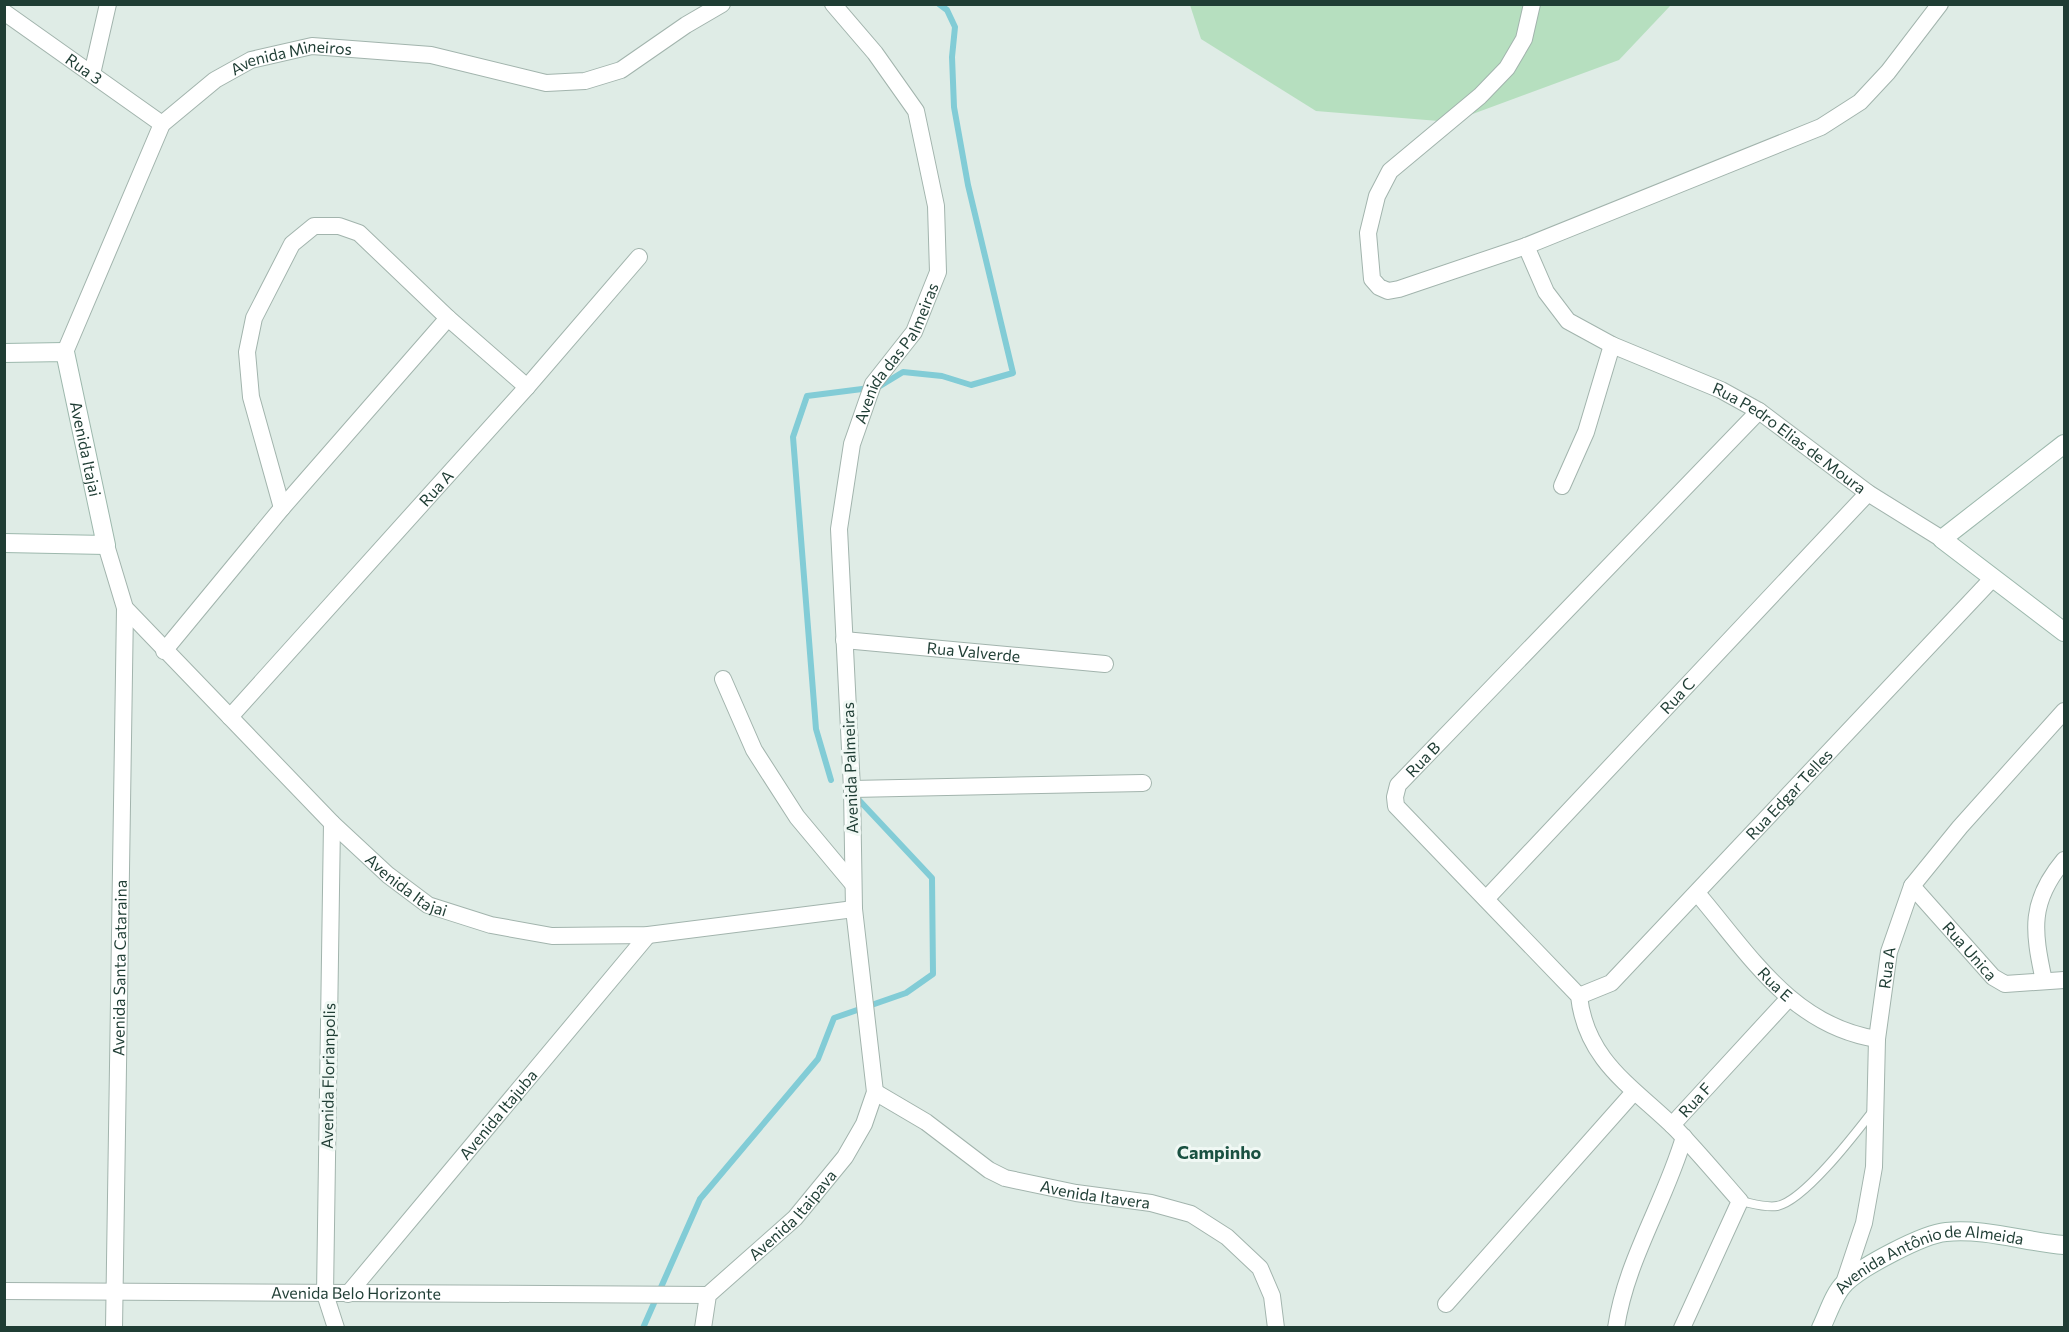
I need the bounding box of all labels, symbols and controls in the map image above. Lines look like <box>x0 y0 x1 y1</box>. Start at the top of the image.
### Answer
street label: Avenida Mineiros <box>227 36 353 79</box>
street label: Rua 3 <box>62 49 106 88</box>
street label: Avenida das Palmeiras <box>850 280 942 426</box>
street label: Rua Pedro Elias de Moura <box>1710 378 1870 497</box>
street label: Avenida Itajai <box>67 399 105 498</box>
street label: Rua A <box>415 466 457 510</box>
street label: Rua Valverde <box>926 638 1021 665</box>
street label: Rua C <box>1656 674 1698 717</box>
street label: Avenida Palmeiras <box>838 702 861 834</box>
street label: Rua B <box>1401 738 1444 780</box>
street label: Rua Edgar Telles <box>1741 745 1836 843</box>
street label: Avenida Itajai <box>362 849 450 920</box>
street label: Avenida Santa Cataraina <box>108 880 130 1056</box>
street label: Rua Unica <box>1939 917 2001 984</box>
street label: Rua A <box>1874 946 1899 990</box>
street label: Rua E <box>1754 963 1796 1005</box>
street label: Avenida Florianpolis <box>317 1003 338 1149</box>
street label: Avenida Itajuba <box>455 1065 541 1163</box>
street label: Rua F <box>1674 1078 1715 1121</box>
district label: Campinho <box>1177 1141 1262 1163</box>
street label: Avenida Itaipava <box>744 1166 840 1264</box>
street label: Avenida Itavera <box>1039 1176 1151 1212</box>
street label: Avenida Antônio de Almeida <box>1830 1221 2025 1297</box>
street label: Avenida Belo Horizonte <box>271 1283 441 1302</box>

